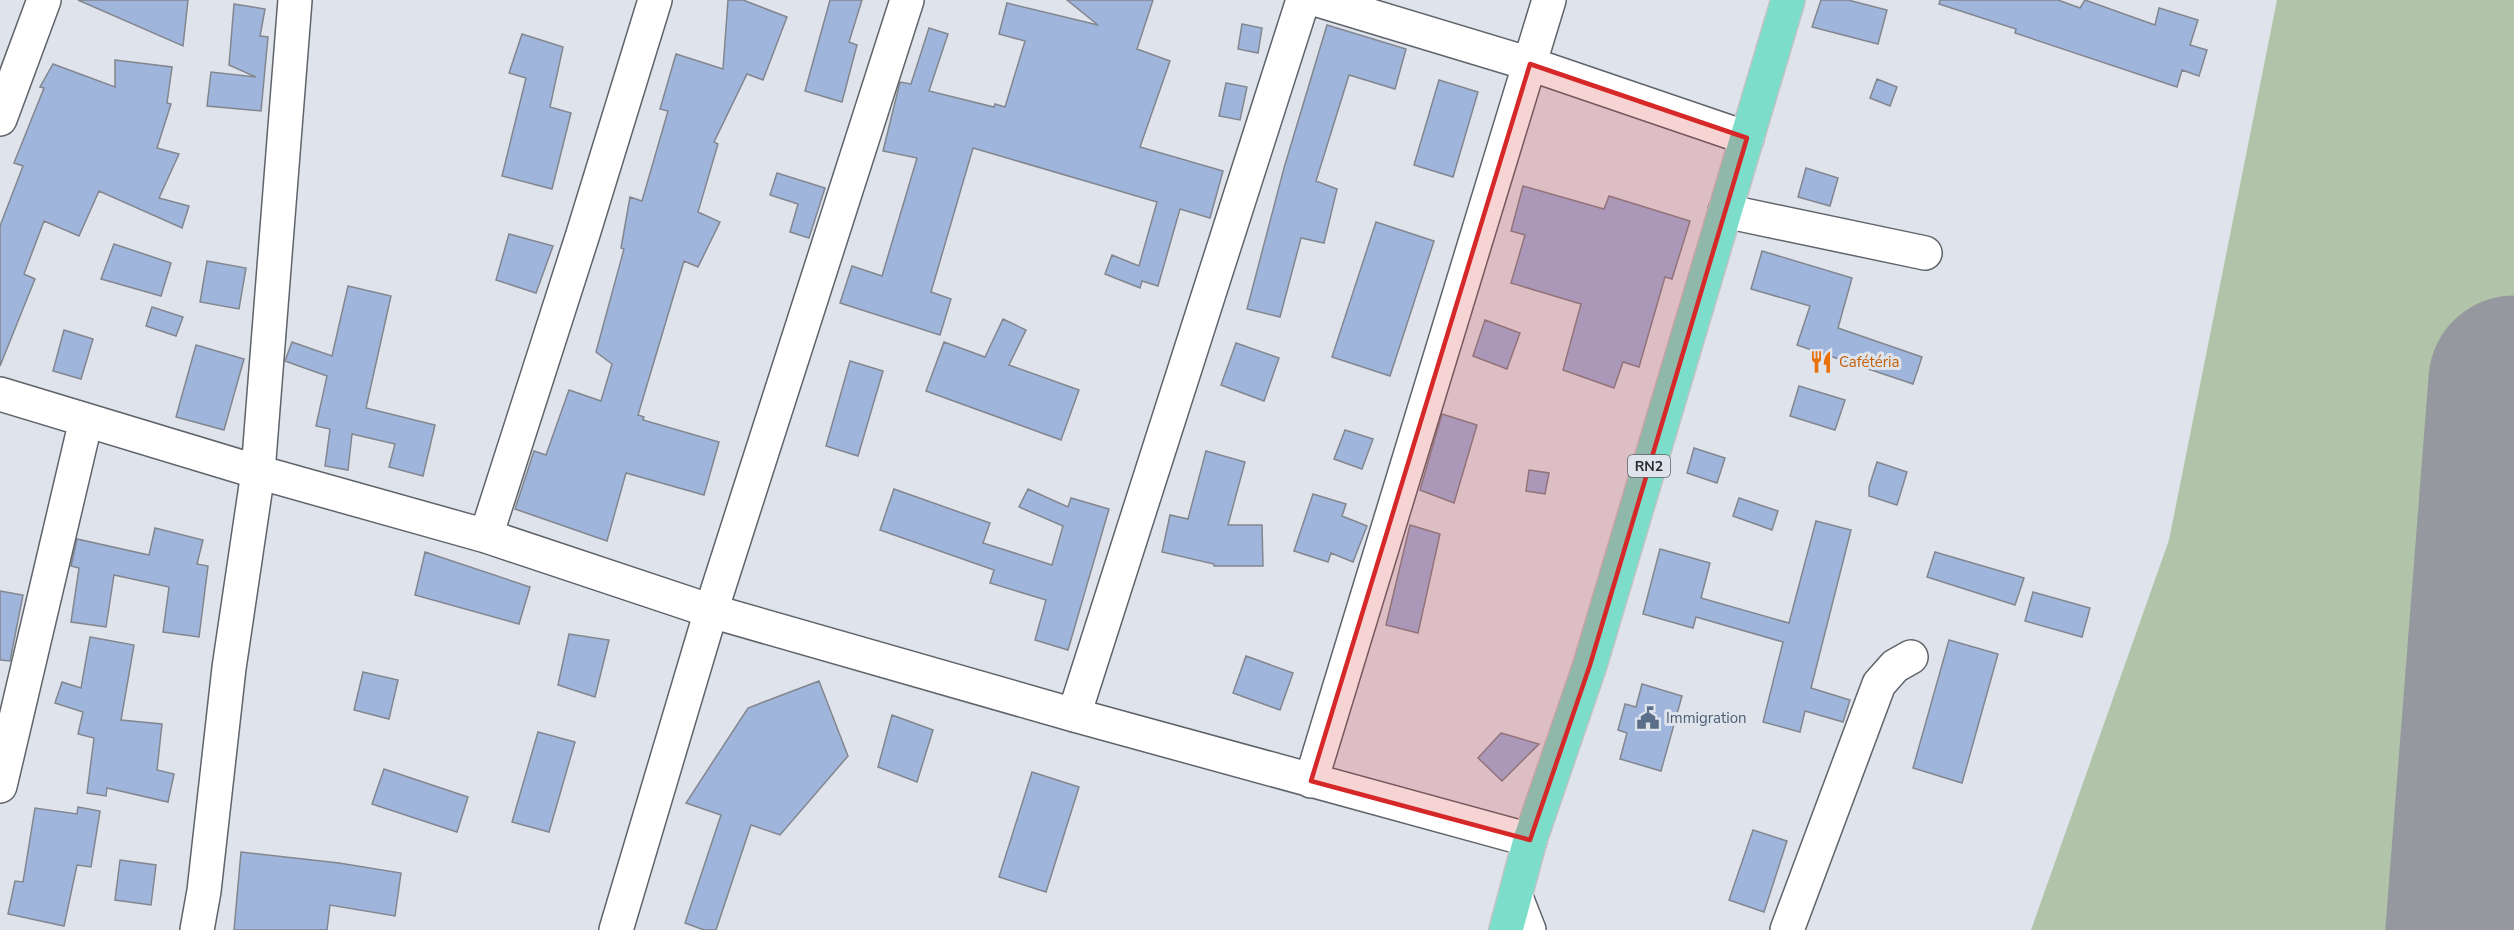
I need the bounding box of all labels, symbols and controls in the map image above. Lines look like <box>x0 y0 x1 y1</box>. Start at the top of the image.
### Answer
restaurant icon: Cafétéria <box>1808 349 1834 375</box>
place label: Cafétéria <box>1839 352 1900 372</box>
road number: RN2 <box>1628 455 1670 477</box>
public building icon: Immigration <box>1635 705 1661 731</box>
place label: Immigration <box>1666 708 1747 728</box>

